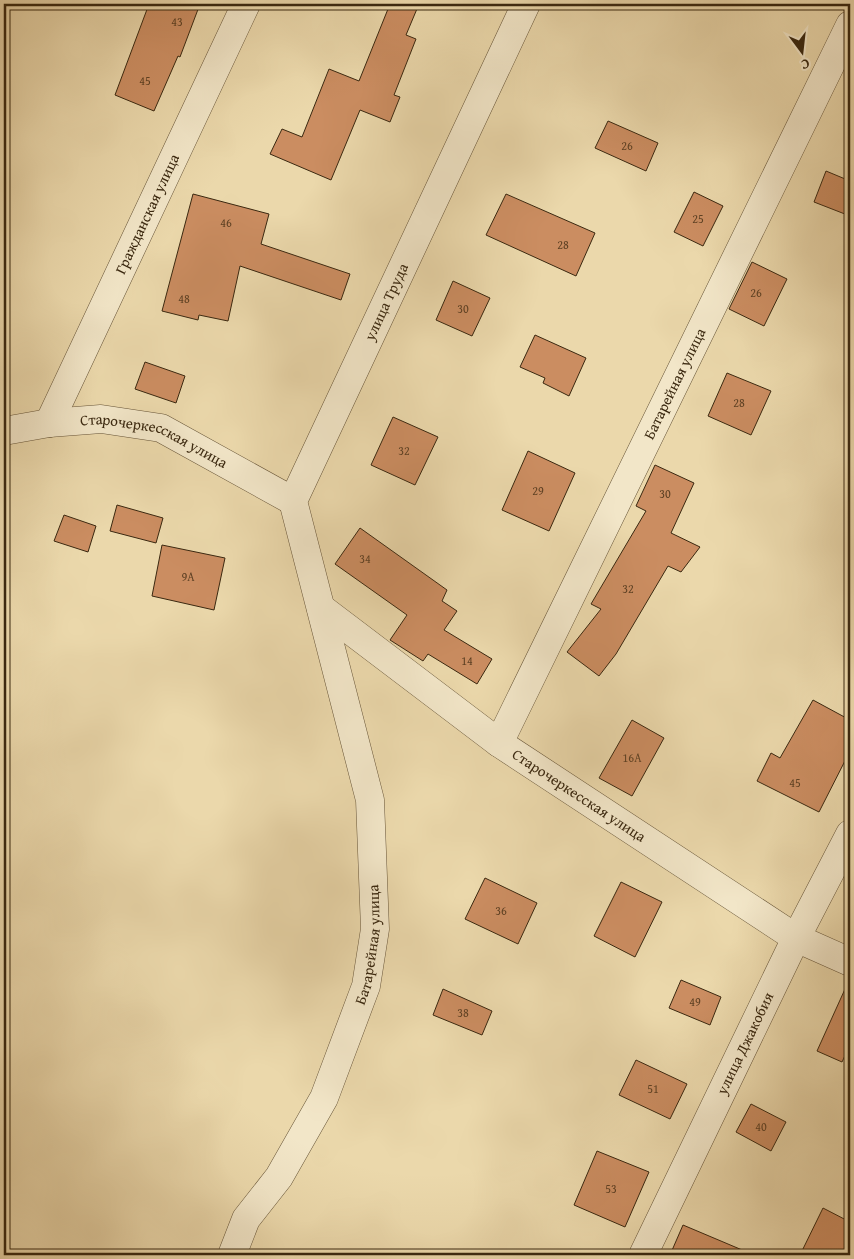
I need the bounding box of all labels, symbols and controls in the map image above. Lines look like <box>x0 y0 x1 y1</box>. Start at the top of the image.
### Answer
house number: 43 <box>171 13 183 30</box>
north arrow <box>776 28 826 78</box>
text: С <box>799 54 812 75</box>
house number: 45 <box>139 72 151 89</box>
house number: 26 <box>621 137 633 154</box>
street label: Гражданская улица <box>110 149 184 277</box>
house number: 25 <box>692 210 704 227</box>
house number: 46 <box>220 214 232 231</box>
house number: 28 <box>557 236 569 253</box>
street label: улица Труда <box>358 259 413 345</box>
house number: 26 <box>750 284 762 301</box>
house number: 48 <box>178 290 190 307</box>
house number: 30 <box>457 300 469 317</box>
street label: Батарейная улица <box>638 323 711 443</box>
house number: 28 <box>733 394 745 411</box>
street label: Старочеркесская улица <box>79 408 232 473</box>
house number: 32 <box>398 442 410 459</box>
house number: 29 <box>532 482 544 499</box>
house number: 30 <box>659 485 671 502</box>
house number: 34 <box>359 550 371 567</box>
house number: 9А <box>181 568 195 585</box>
house number: 32 <box>622 580 634 597</box>
house number: 14 <box>461 652 473 669</box>
street label: Старочеркесская улица <box>508 743 651 847</box>
house number: 16А <box>623 749 642 766</box>
house number: 45 <box>789 774 801 791</box>
street label: Батарейная улица <box>349 883 385 1008</box>
house number: 36 <box>495 902 507 919</box>
street label: улица Джакобия <box>711 988 779 1099</box>
house number: 49 <box>689 993 701 1010</box>
house number: 38 <box>457 1004 469 1021</box>
house number: 51 <box>647 1080 659 1097</box>
house number: 40 <box>755 1118 767 1135</box>
house number: 53 <box>605 1180 617 1197</box>

